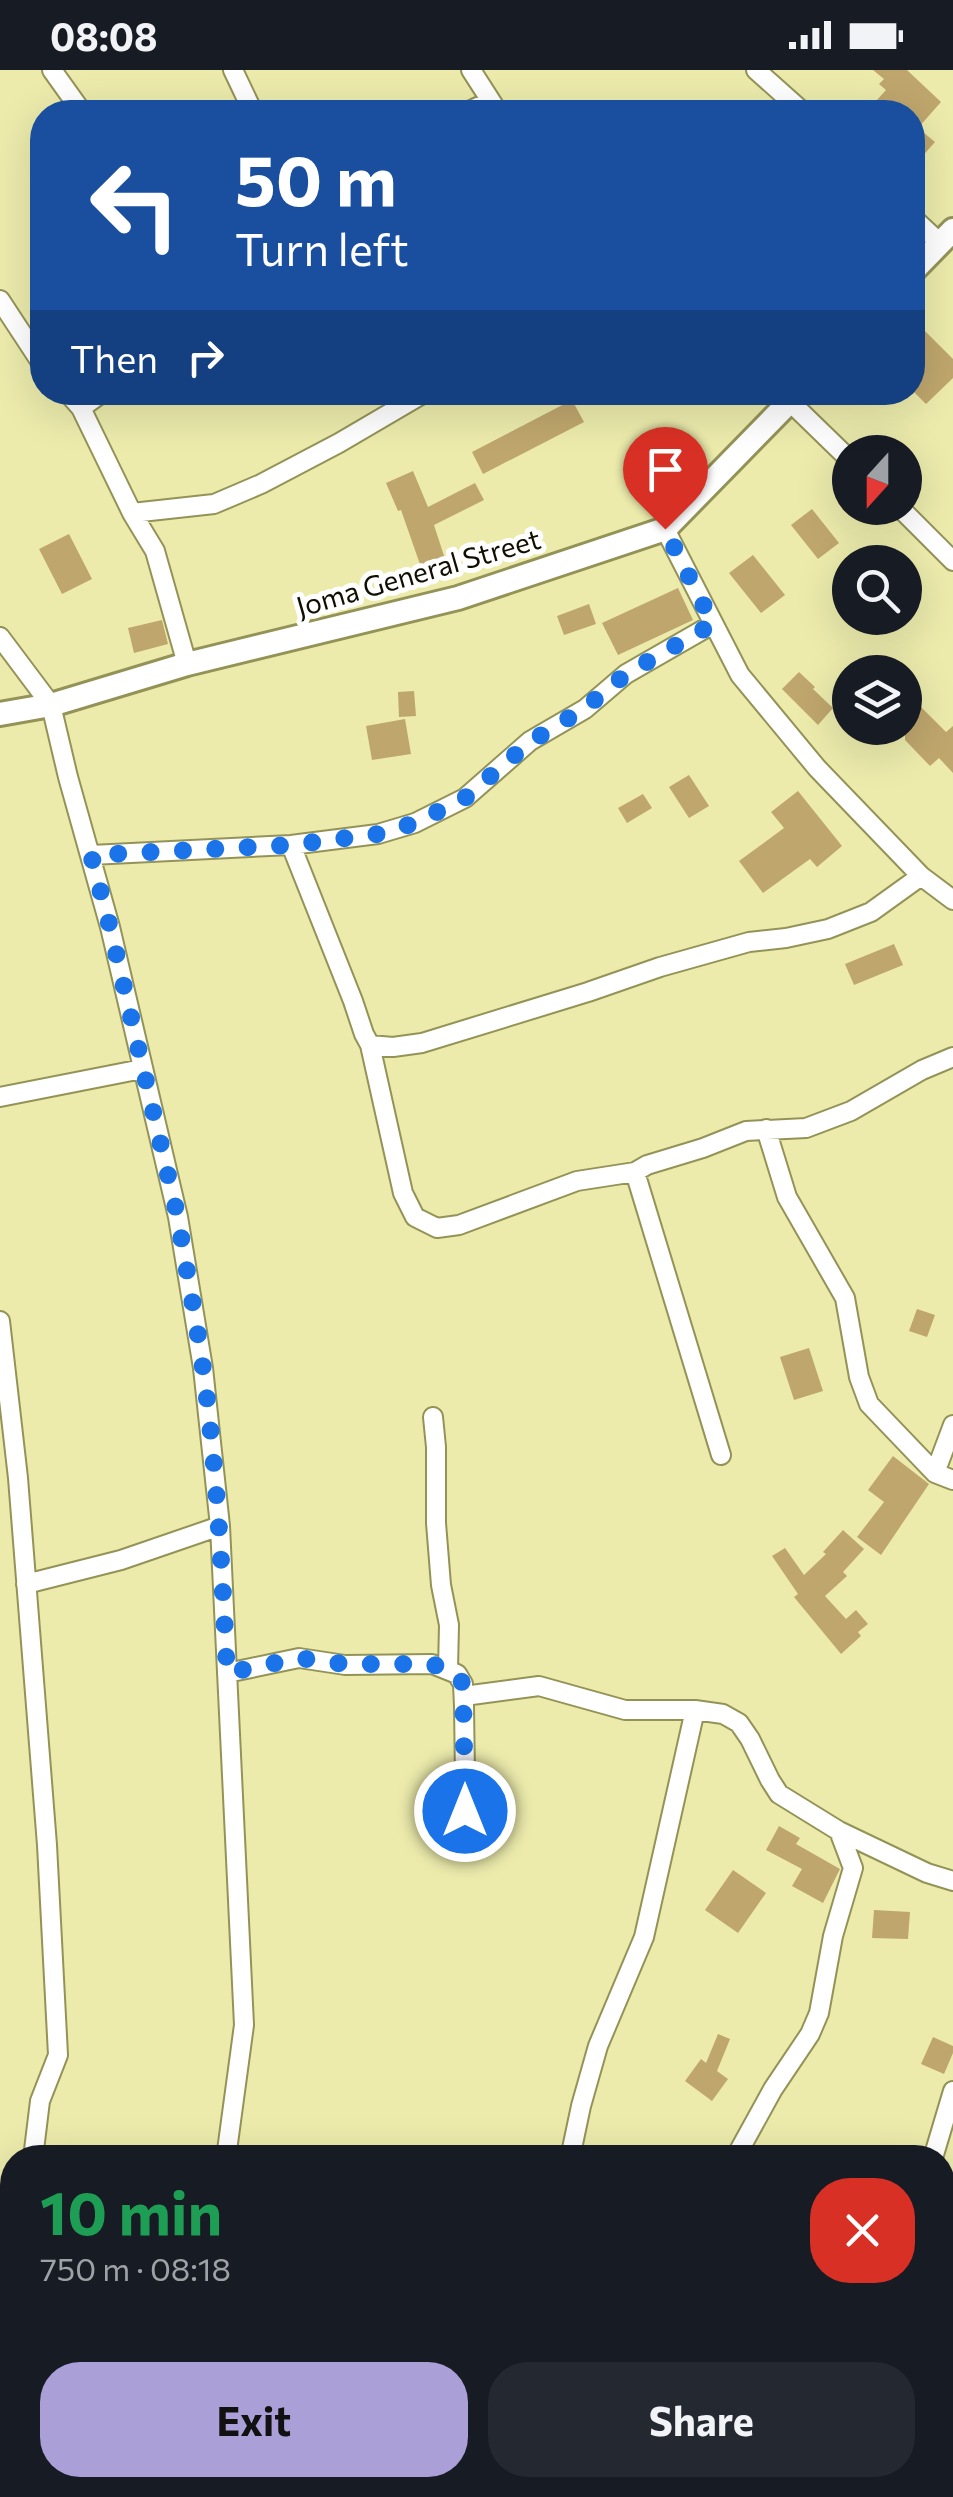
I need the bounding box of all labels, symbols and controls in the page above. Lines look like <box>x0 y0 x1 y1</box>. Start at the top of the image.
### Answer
text: 08:08 <box>50 12 158 59</box>
text: 50 m <box>235 135 397 220</box>
icon: left <box>70 140 200 270</box>
text: Turn left <box>235 220 409 275</box>
icon: right <box>178 330 233 385</box>
text: Then <box>70 334 158 381</box>
pin <box>623 427 708 530</box>
north arrow <box>832 435 922 525</box>
map controls <box>832 435 922 745</box>
icon: arrive <box>638 442 693 497</box>
street label: Joma General Street <box>292 521 544 623</box>
button: search <box>832 545 922 635</box>
button: layers <box>832 655 922 745</box>
position arrow <box>413 1759 517 1863</box>
text: 10 min <box>40 2174 222 2247</box>
button: close <box>810 2178 915 2283</box>
text: 750 m · 08:18 <box>40 2248 231 2288</box>
button: Exit <box>40 2362 468 2477</box>
button: Share <box>488 2362 915 2477</box>

